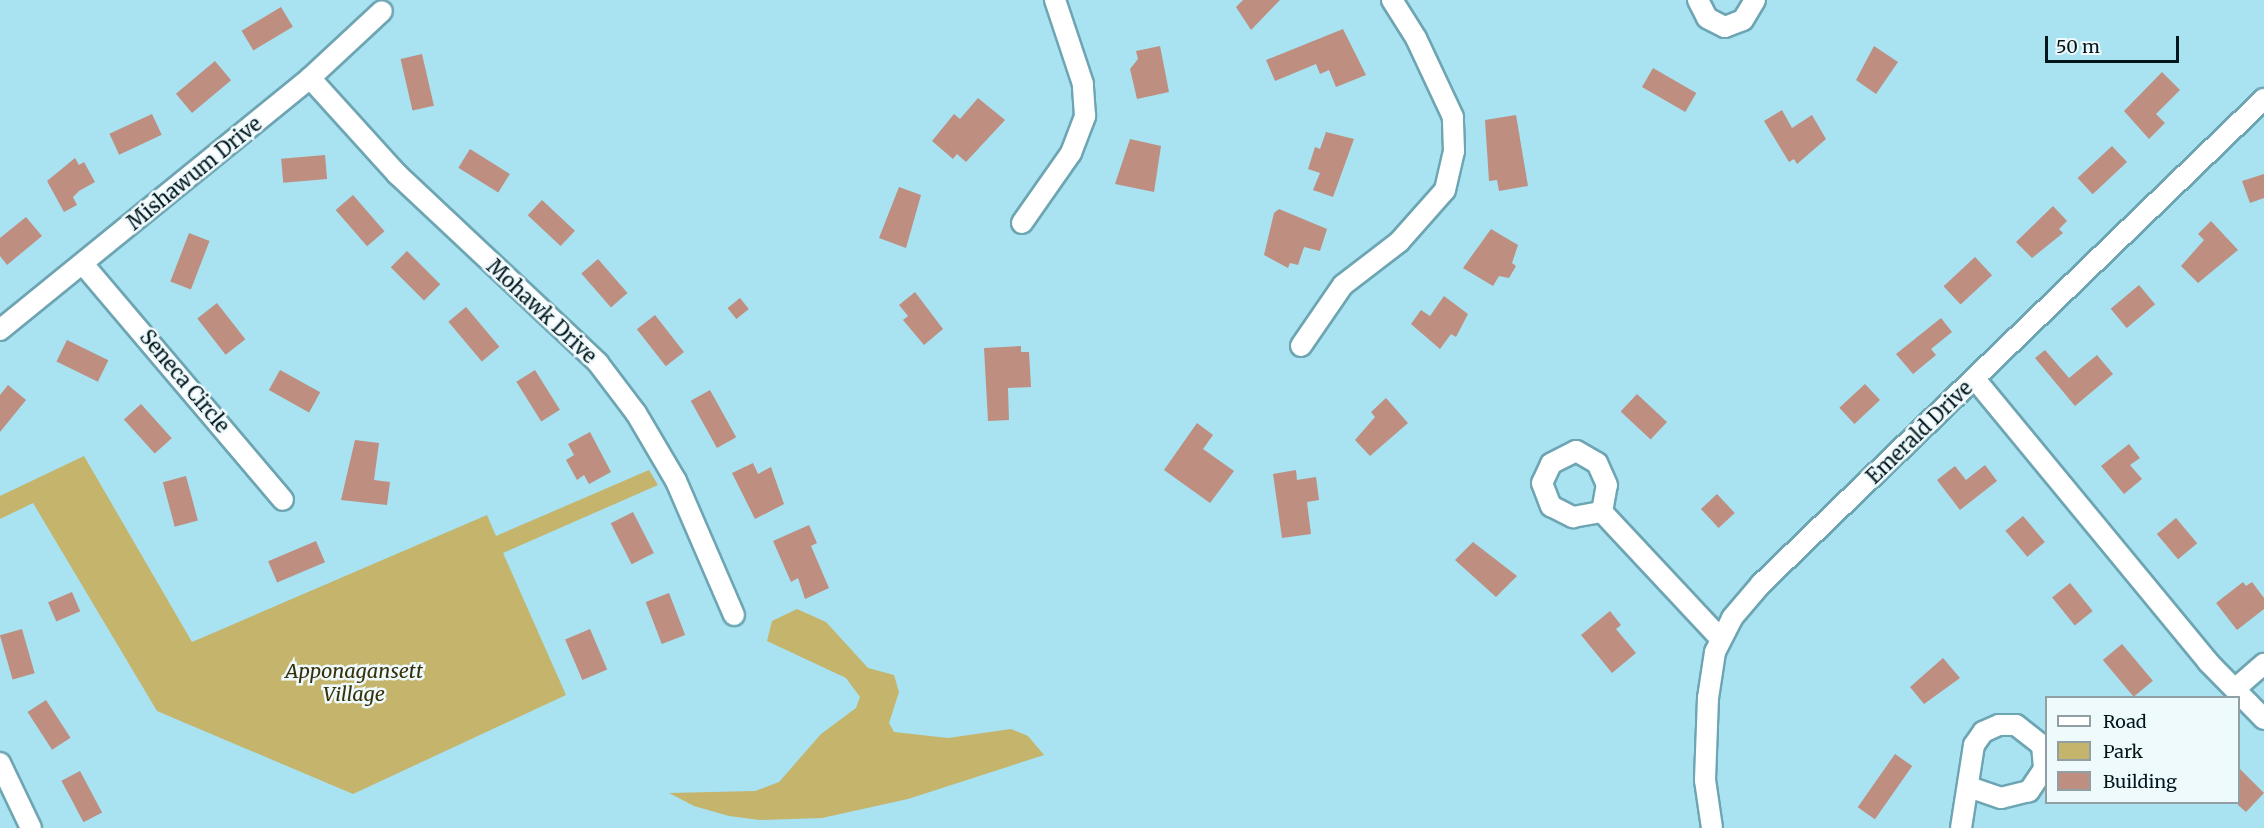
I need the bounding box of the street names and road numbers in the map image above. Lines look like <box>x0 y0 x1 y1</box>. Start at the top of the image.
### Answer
street label: Mishawum Drive <box>122 111 266 235</box>
street label: Mohawk Drive <box>482 254 602 368</box>
street label: Seneca Circle <box>135 325 235 437</box>
street label: Emerald Drive <box>1861 376 1977 488</box>

